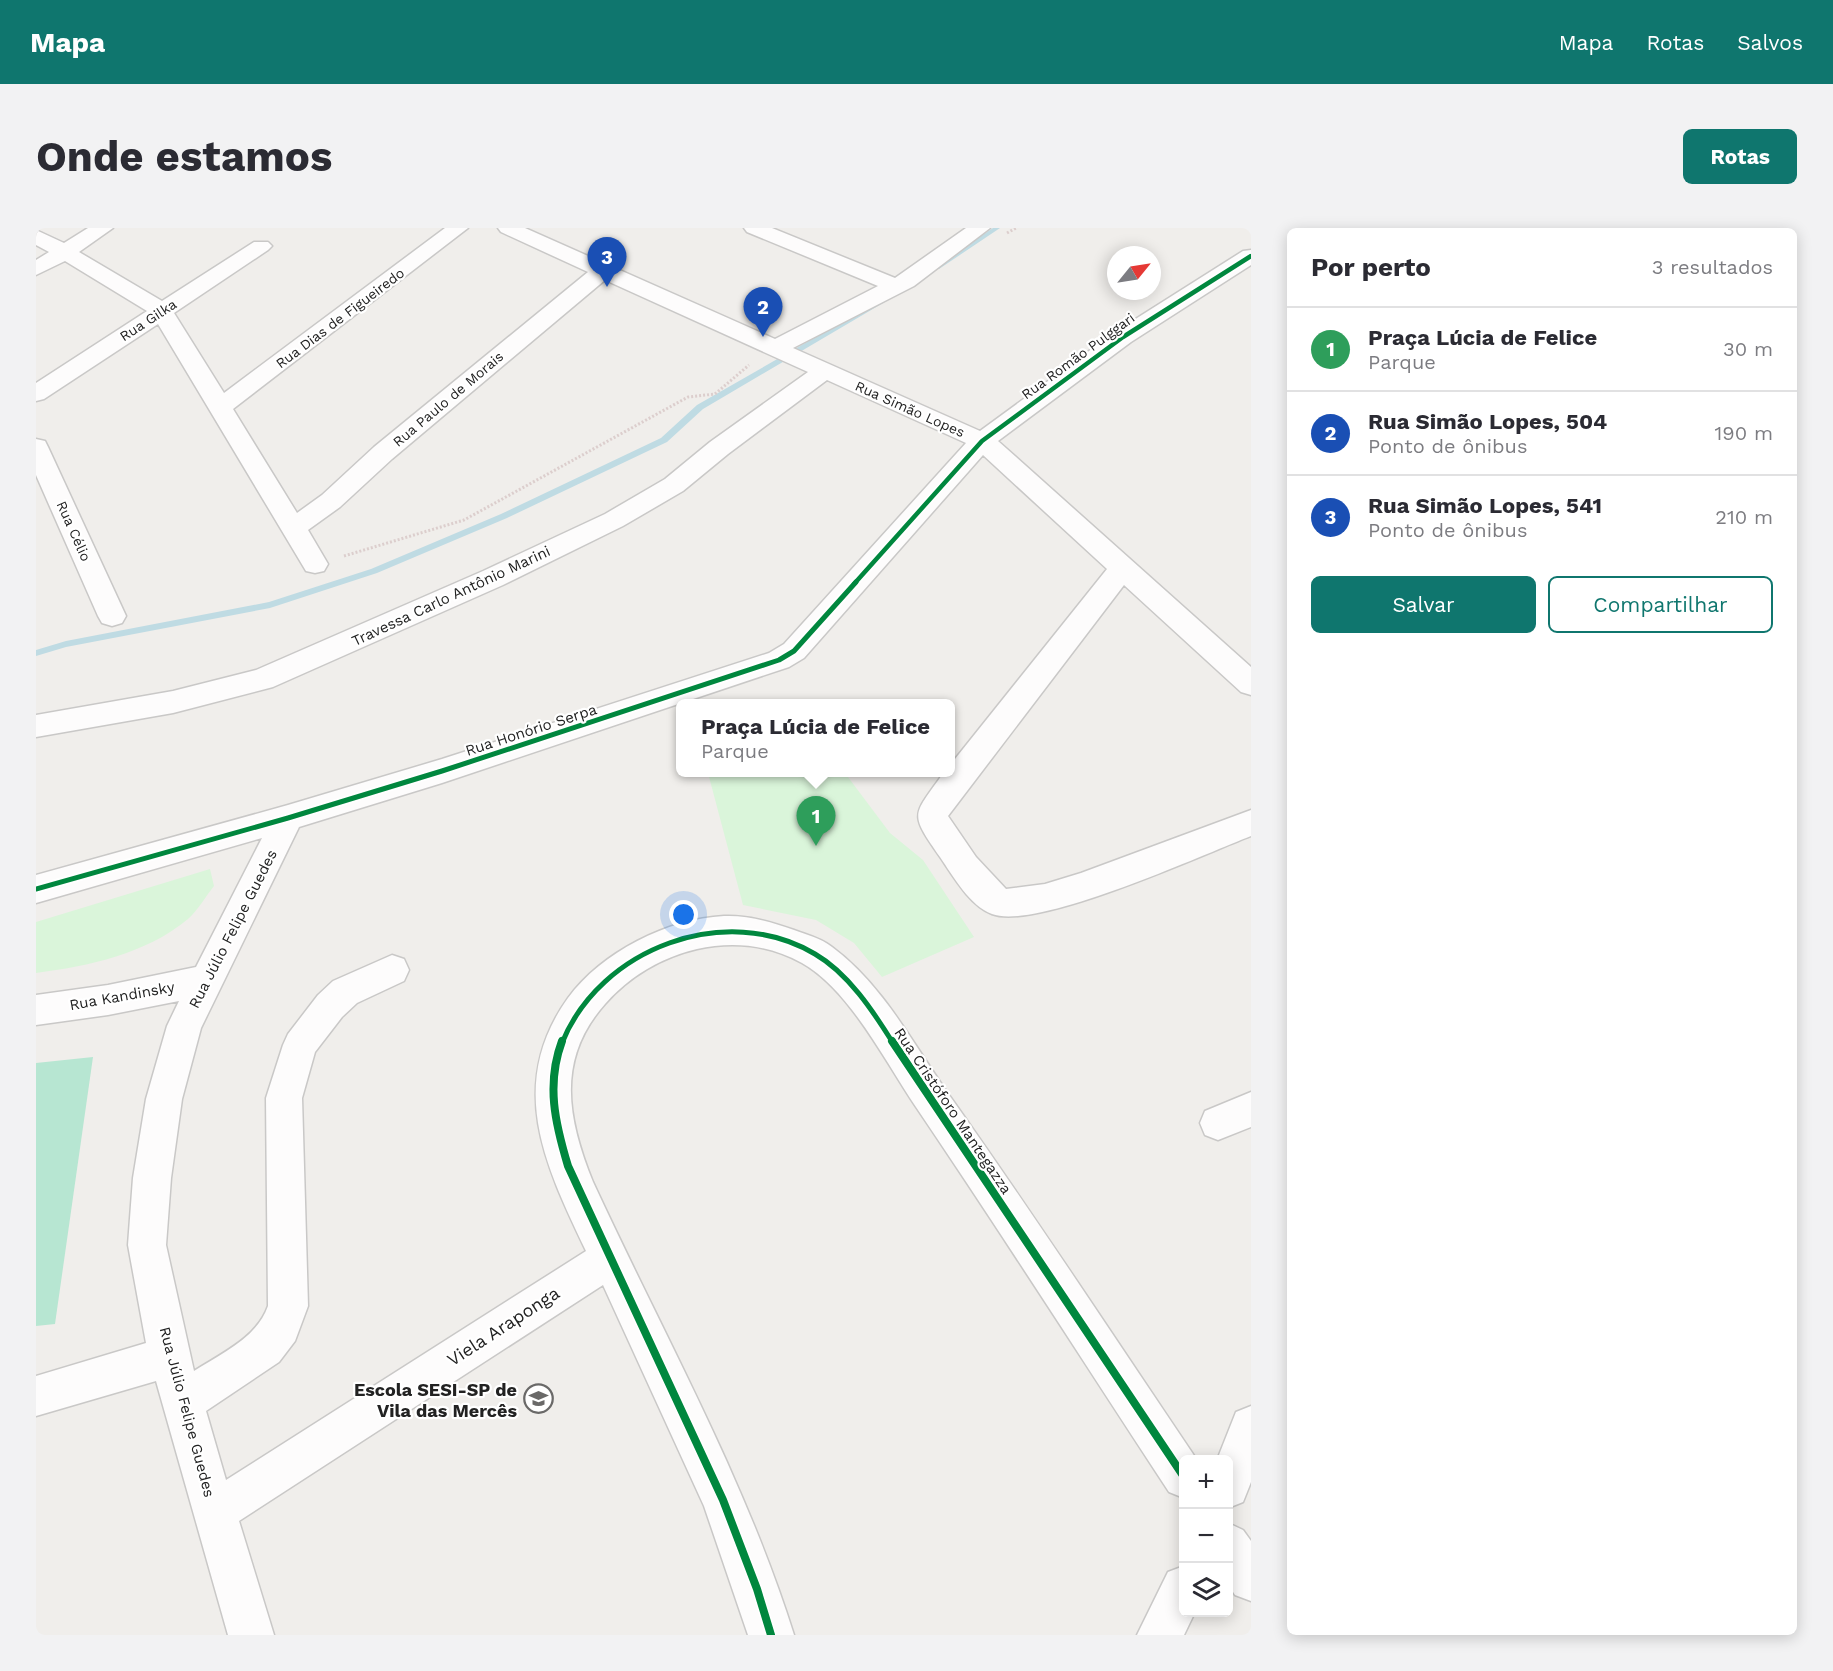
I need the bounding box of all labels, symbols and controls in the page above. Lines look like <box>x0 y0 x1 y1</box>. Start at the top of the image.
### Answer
text: Mapa <box>30 26 105 59</box>
text: Mapa <box>1559 30 1613 55</box>
text: Rotas <box>1646 30 1704 55</box>
text: Salvos <box>1737 30 1803 55</box>
button: Rotas <box>1683 129 1797 184</box>
text: Onde estamos <box>36 132 332 181</box>
pin: 3 <box>588 238 626 287</box>
north arrow <box>1107 246 1161 300</box>
text: Por perto <box>1311 252 1431 282</box>
text: 3 resultados <box>1652 255 1773 279</box>
street label: Rua Dias de Figueiredo <box>273 265 407 371</box>
pin: 2 <box>744 288 782 337</box>
street label: Rua Gilka <box>117 296 179 344</box>
street label: Rua Romão Pulggari <box>1018 310 1138 402</box>
text: Praça Lúcia de Felice <box>1368 325 1597 350</box>
text: 1 <box>1326 337 1335 361</box>
text: 30 m <box>1723 337 1773 361</box>
street label: Rua Paulo de Morais <box>390 348 506 450</box>
text: Parque <box>1368 350 1436 374</box>
street label: Rua Simão Lopes <box>853 378 967 440</box>
text: Rua Simão Lopes, 504 <box>1368 409 1607 434</box>
text: 2 <box>1325 421 1336 445</box>
text: 190 m <box>1715 421 1773 445</box>
text: Ponto de ônibus <box>1368 434 1527 458</box>
text: Rua Simão Lopes, 541 <box>1368 493 1602 518</box>
street label: Rua Célio <box>54 498 94 564</box>
text: 3 <box>1325 505 1336 529</box>
text: 210 m <box>1715 505 1773 529</box>
text: Ponto de ônibus <box>1368 518 1527 542</box>
street label: Travessa Carlo Antônio Marini <box>349 542 553 650</box>
button: Salvar <box>1311 576 1536 633</box>
button: Compartilhar <box>1548 576 1773 633</box>
popup <box>676 699 955 777</box>
street label: Rua Honório Serpa <box>463 700 599 760</box>
text: Praça Lúcia de Felice <box>701 714 930 739</box>
text: Parque <box>701 739 769 763</box>
pin: 1 <box>796 796 836 846</box>
street label: Rua Júlio Felipe Guedes <box>185 847 281 1011</box>
your location <box>669 900 698 929</box>
street label: Rua Kandinsky <box>68 978 176 1014</box>
street label: Rua Cristóforo Mantegazza <box>891 1024 1016 1198</box>
street label: Viela Araponga <box>443 1282 563 1370</box>
street label: Rua Júlio Felipe Guedes <box>156 1325 218 1499</box>
place label: Escola SESI-SP de Vila das Mercês <box>354 1379 517 1421</box>
school or university icon: Escola SESI-SP de Vila das Mercês <box>522 1383 554 1415</box>
map controls <box>1179 1455 1233 1617</box>
button: + <box>1179 1455 1233 1509</box>
button: − <box>1179 1509 1233 1563</box>
button: layers <box>1179 1563 1233 1617</box>

